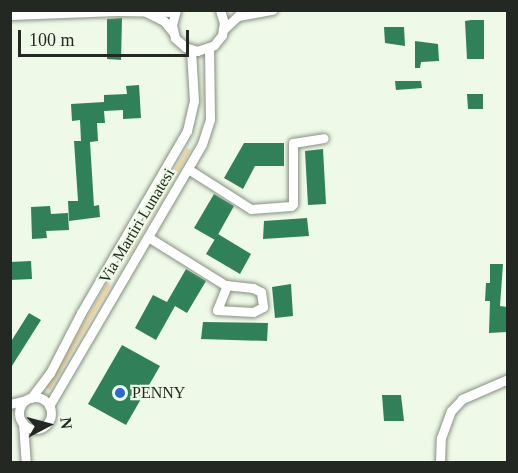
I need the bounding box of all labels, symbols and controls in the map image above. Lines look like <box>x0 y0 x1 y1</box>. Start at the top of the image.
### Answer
scale bar <box>21 18 192 56</box>
text: 100 m <box>29 30 75 50</box>
street label: Via Martiri Lunatesi <box>95 165 179 287</box>
place label: PENNY <box>132 383 185 403</box>
marker: PENNY <box>113 386 127 400</box>
north arrow <box>18 395 78 455</box>
text: N <box>57 416 75 430</box>

